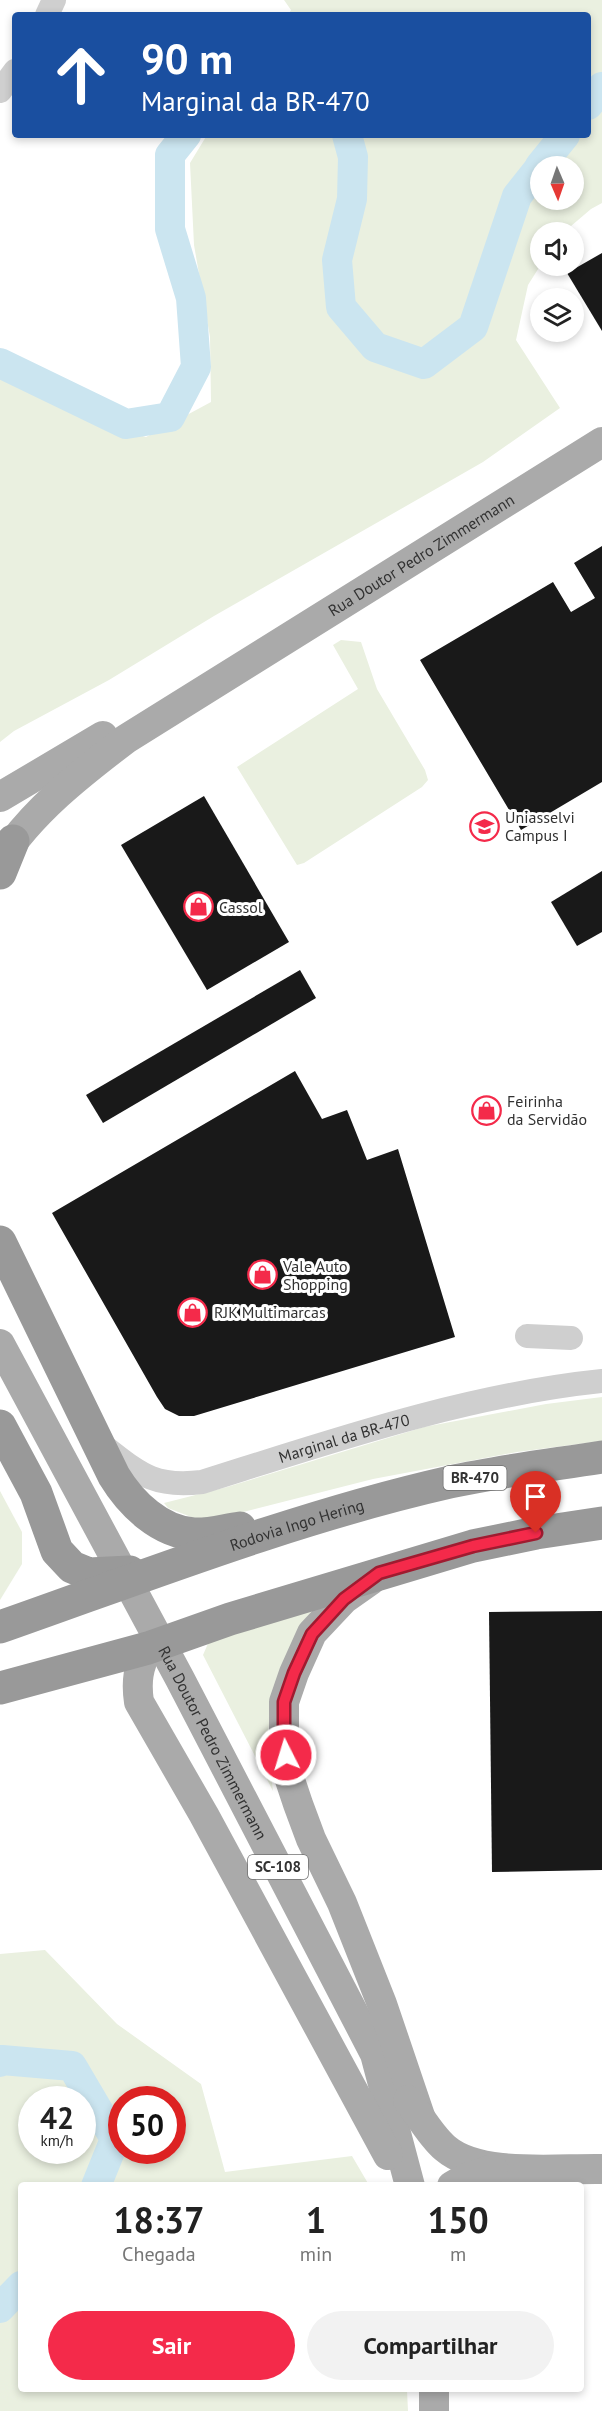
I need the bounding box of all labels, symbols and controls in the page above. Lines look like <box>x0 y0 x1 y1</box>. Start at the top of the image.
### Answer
text: 90 m <box>141 31 233 86</box>
icon: ahead <box>42 36 120 114</box>
text: Marginal da BR-470 <box>141 84 370 118</box>
north arrow <box>530 156 584 210</box>
map controls <box>530 156 584 342</box>
button: sound <box>530 222 584 276</box>
button: layers <box>530 288 584 342</box>
street label: Rua Doutor Pedro Zimmermann <box>324 489 518 621</box>
place label: Uniasselvi Campus I <box>505 807 575 845</box>
school or university icon: Uniasselvi Campus I <box>468 810 500 842</box>
shop icon: Cassol <box>182 891 214 923</box>
place label: Cassol <box>219 897 263 917</box>
place label: Feirinha da Servidão <box>507 1091 587 1129</box>
shop icon: Feirinha da Servidão <box>470 1094 502 1126</box>
place label: Vale Auto Shopping <box>282 1256 348 1294</box>
shop icon: Vale Auto Shopping <box>246 1259 278 1291</box>
shop icon: RJK Multimarcas <box>177 1296 209 1328</box>
place label: RJK Multimarcas <box>214 1302 326 1322</box>
street label: Marginal da BR-470 <box>276 1409 412 1467</box>
road number: BR-470 <box>444 1466 506 1490</box>
pin <box>510 1471 561 1533</box>
icon: arrive <box>519 1480 552 1513</box>
street label: Rodovia Ingo Hering <box>227 1494 366 1555</box>
street label: Rua Doutor Pedro Zimmermann <box>154 1642 272 1843</box>
position arrow <box>254 1723 318 1787</box>
road number: SC-108 <box>248 1855 308 1879</box>
speed limit sign: 50 <box>108 2086 186 2164</box>
text: 42 <box>40 2098 74 2137</box>
text: km/h <box>41 2131 73 2150</box>
text: 18:37 <box>113 2196 205 2243</box>
text: 1 <box>306 2196 326 2243</box>
text: 150 <box>428 2196 489 2243</box>
text: Chegada <box>122 2241 196 2267</box>
text: min <box>300 2241 332 2267</box>
text: m <box>450 2241 466 2267</box>
button: Sair <box>48 2311 295 2380</box>
button: Compartilhar <box>307 2311 554 2380</box>

